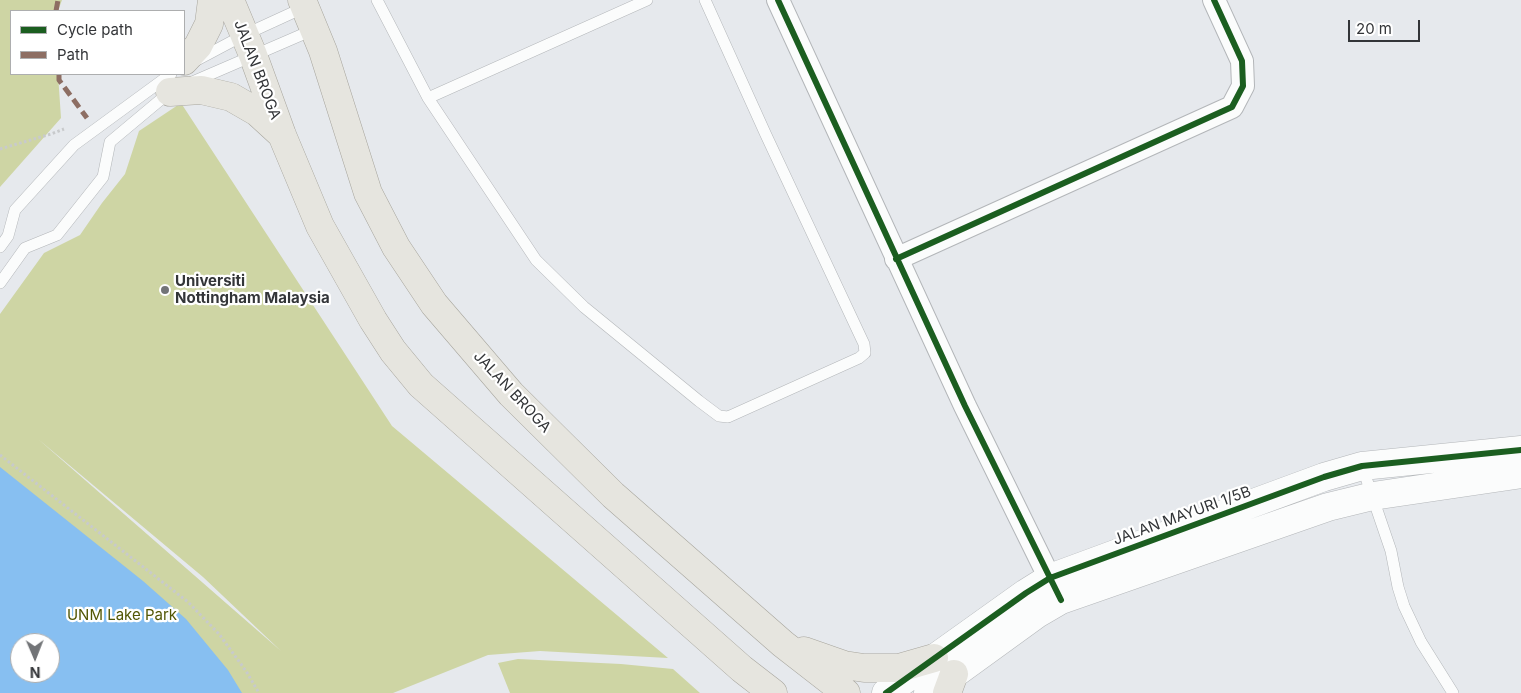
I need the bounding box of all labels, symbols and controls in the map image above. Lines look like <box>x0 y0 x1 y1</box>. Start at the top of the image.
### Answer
legend <box>10 10 185 75</box>
scale bar <box>1351 10 1424 42</box>
street label: JALAN BROGA <box>230 18 284 122</box>
text: 20 m <box>1356 19 1392 38</box>
text: Cycle path <box>57 20 133 39</box>
text: Path <box>57 45 89 64</box>
place label: Universiti Nottingham Malaysia <box>175 272 330 307</box>
marker: Universiti Nottingham Malaysia <box>159 284 171 296</box>
street label: JALAN BROGA <box>470 347 554 437</box>
street label: JALAN MAYURI 1/5B <box>1111 483 1253 549</box>
park label: UNM Lake Park <box>67 606 177 624</box>
north arrow <box>10 633 60 683</box>
text: N <box>30 664 41 681</box>

